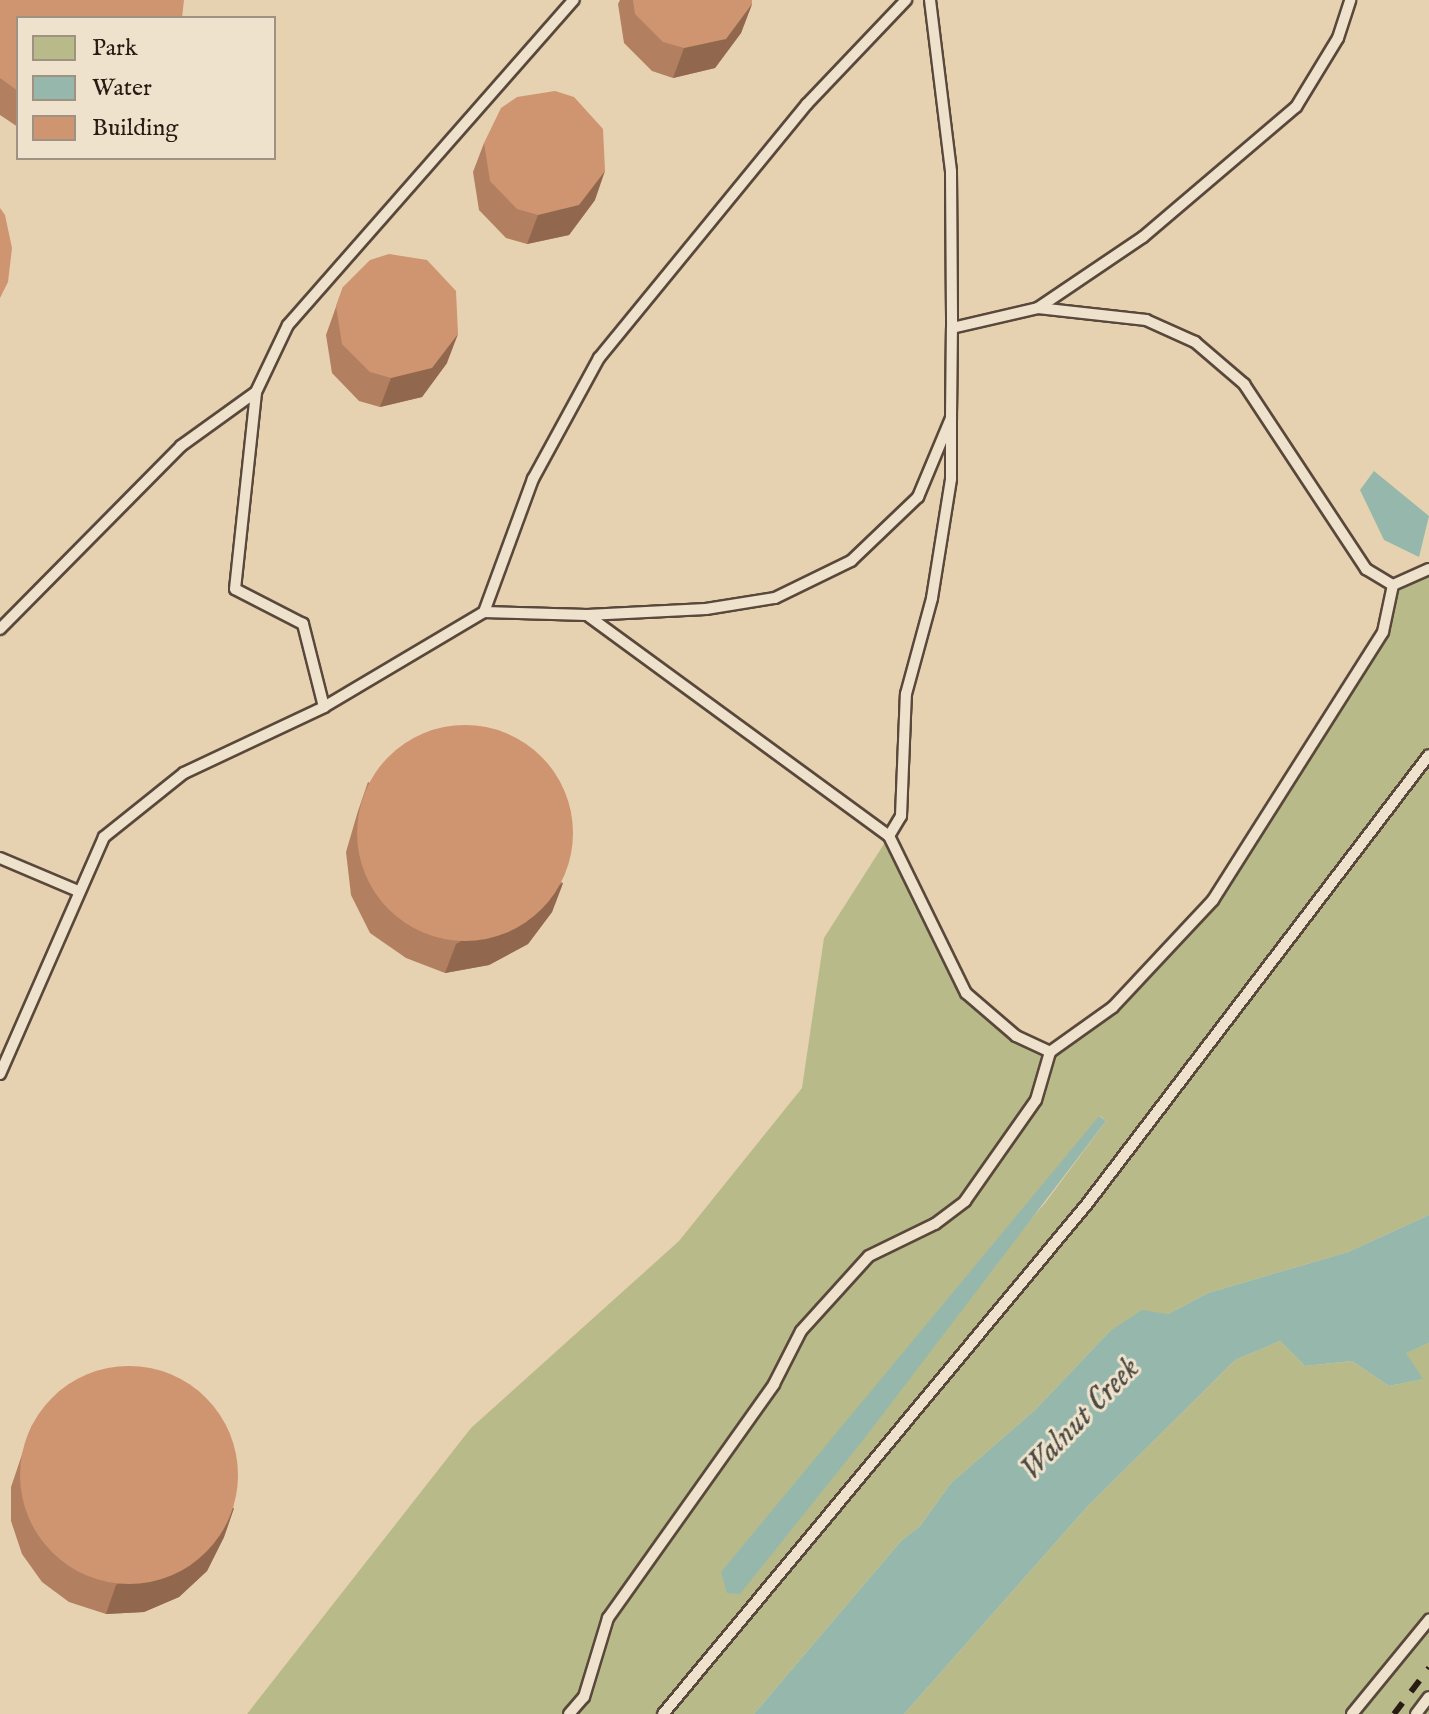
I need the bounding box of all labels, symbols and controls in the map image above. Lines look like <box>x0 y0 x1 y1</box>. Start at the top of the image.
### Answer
legend <box>16 16 276 160</box>
text: Park <box>92 33 138 64</box>
text: Water <box>92 73 152 104</box>
text: Building <box>92 113 178 144</box>
water label: Walnut Creek <box>1013 1351 1149 1489</box>

